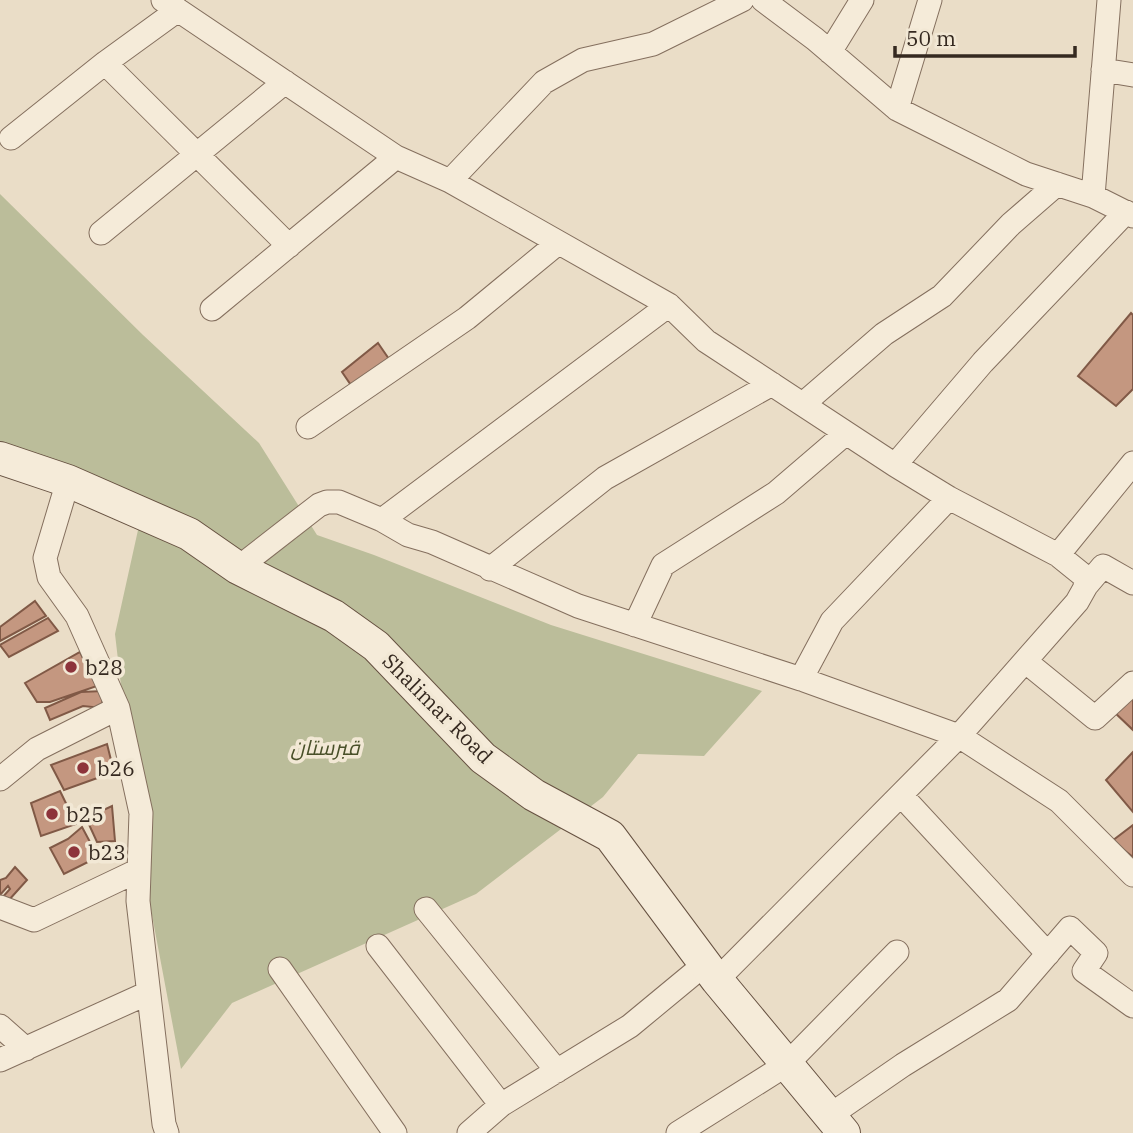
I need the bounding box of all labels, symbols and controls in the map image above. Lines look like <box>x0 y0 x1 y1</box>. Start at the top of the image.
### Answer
scale bar <box>895 14 1075 58</box>
text: 50 m <box>906 24 956 52</box>
street label: Shalimar Road <box>377 647 500 770</box>
place label: b28 <box>85 653 123 681</box>
marker: b28 <box>63 659 79 675</box>
park label: قبرستان <box>291 733 361 761</box>
place label: b26 <box>97 754 135 782</box>
marker: b26 <box>75 760 91 776</box>
place label: b25 <box>66 800 104 828</box>
marker: b25 <box>44 806 60 822</box>
place label: b23 <box>88 838 126 866</box>
marker: b23 <box>66 844 82 860</box>

